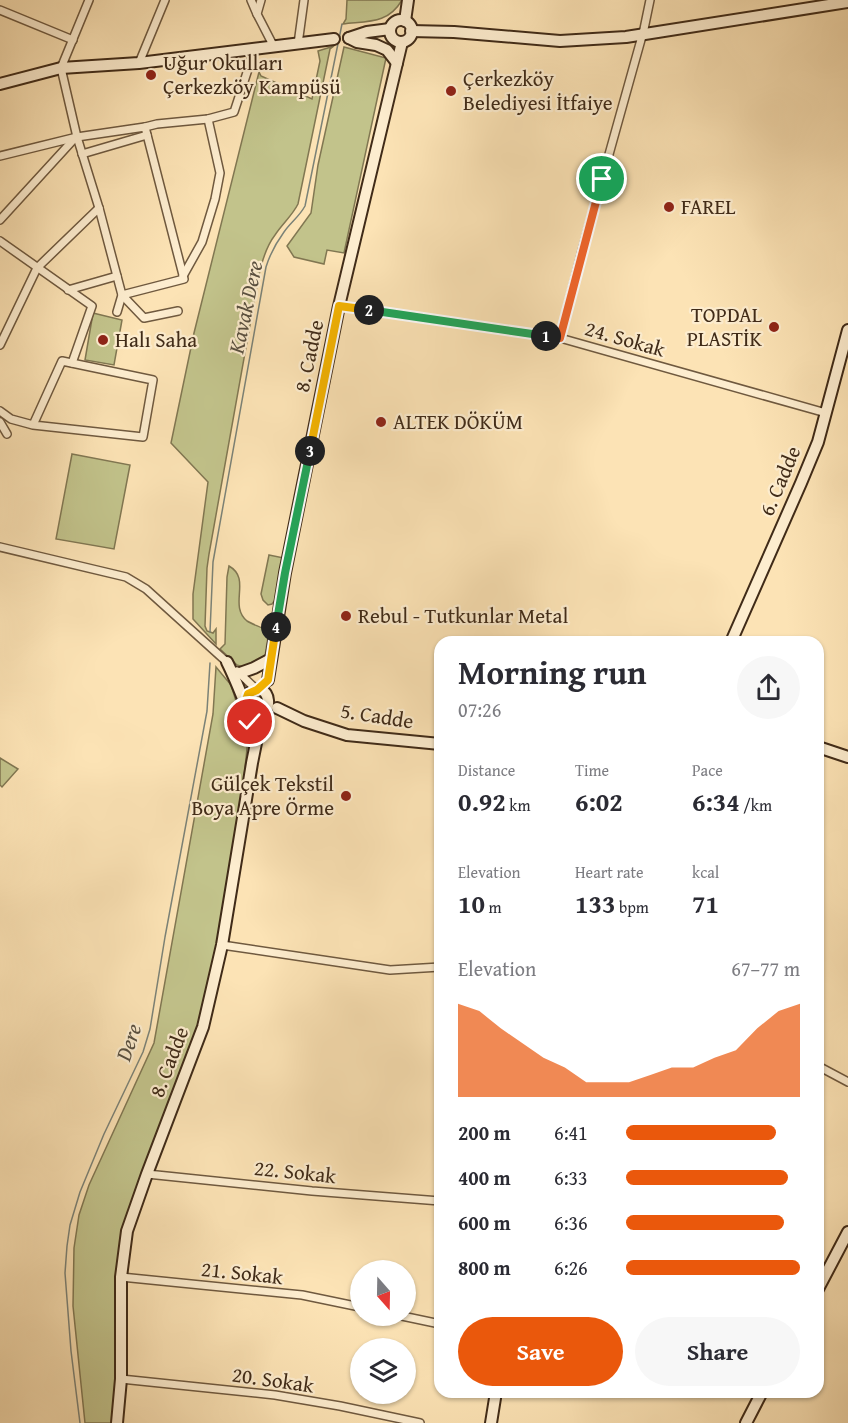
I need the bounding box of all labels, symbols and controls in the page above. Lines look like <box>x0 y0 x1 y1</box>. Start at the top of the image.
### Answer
place label: Uğur Okulları Çerkezköy Kampüsü <box>163 47 341 102</box>
place label: Çerkezköy Belediyesi İtfaiye <box>463 63 613 118</box>
marker: Uğur Okulları Çerkezköy Kampüsü <box>144 68 158 82</box>
marker: Çerkezköy Belediyesi İtfaiye <box>444 84 458 98</box>
pin <box>576 153 627 204</box>
icon: arrive <box>585 162 618 195</box>
place label: FAREL <box>681 191 735 222</box>
marker: FAREL <box>662 200 676 214</box>
water label: Kavak Dere <box>219 257 270 357</box>
pin: 2 <box>354 295 384 325</box>
text: 2 <box>365 298 373 322</box>
place label: TOPDAL PLASTİK <box>687 299 763 354</box>
street label: 24. Sokak <box>581 312 669 365</box>
street label: 8. Cadde <box>286 317 331 395</box>
marker: TOPDAL PLASTİK <box>767 320 781 334</box>
pin: 1 <box>531 321 561 351</box>
place label: Halı Saha <box>115 324 197 355</box>
text: 1 <box>542 324 550 348</box>
marker: Halı Saha <box>96 333 110 347</box>
place label: ALTEK DÖKÜM <box>393 406 523 437</box>
marker: ALTEK DÖKÜM <box>374 415 388 429</box>
pin: 3 <box>295 436 325 466</box>
text: 3 <box>306 439 314 463</box>
street label: 6. Cadde <box>751 441 808 521</box>
place label: Rebul - Tutkunlar Metal <box>358 600 568 631</box>
marker: Rebul - Tutkunlar Metal <box>339 609 353 623</box>
pin: 4 <box>261 612 291 642</box>
text: 4 <box>272 615 280 639</box>
text: Morning run <box>458 648 647 696</box>
button: share <box>737 656 800 719</box>
street label: 5. Cadde <box>338 694 416 737</box>
text: 07:26 <box>458 695 501 724</box>
pin <box>224 696 275 747</box>
icon: check <box>233 705 266 738</box>
text: Distance <box>458 758 515 782</box>
text: Time <box>575 758 609 782</box>
text: Pace <box>692 758 723 782</box>
place label: Gülçek Tekstil Boya Apre Örme <box>191 768 334 823</box>
text: 0.92 <box>458 782 506 821</box>
text: 6:02 <box>575 782 623 821</box>
text: 6:34 <box>692 782 740 821</box>
marker: Gülçek Tekstil Boya Apre Örme <box>339 789 353 803</box>
text: km <box>506 793 530 817</box>
text: /km <box>740 793 772 817</box>
text: Elevation <box>458 860 521 884</box>
text: Heart rate <box>575 860 644 884</box>
text: kcal <box>692 860 719 884</box>
text: 10 <box>458 884 485 923</box>
text: 133 <box>575 884 615 923</box>
text: 71 <box>692 884 719 923</box>
text: m <box>485 895 502 919</box>
text: bpm <box>615 895 649 919</box>
text: Elevation <box>458 954 536 983</box>
text: 67–77 m <box>731 954 800 983</box>
water label: Dere <box>106 1019 149 1066</box>
street label: 8. Cadde <box>141 1022 196 1102</box>
text: 200 m <box>458 1118 511 1147</box>
text: 6:41 <box>554 1118 588 1147</box>
street label: 22. Sokak <box>253 1152 338 1191</box>
text: 400 m <box>458 1163 511 1192</box>
text: 6:33 <box>554 1163 588 1192</box>
text: 600 m <box>458 1208 511 1237</box>
text: 6:36 <box>554 1208 588 1237</box>
street label: 21. Sokak <box>200 1253 285 1292</box>
text: 800 m <box>458 1253 511 1282</box>
text: 6:26 <box>554 1253 588 1282</box>
north arrow <box>350 1260 416 1326</box>
map controls <box>350 1260 416 1404</box>
button: Save <box>458 1317 623 1386</box>
button: Share <box>635 1317 800 1386</box>
button: layers <box>350 1338 416 1404</box>
street label: 20. Sokak <box>230 1358 316 1401</box>

